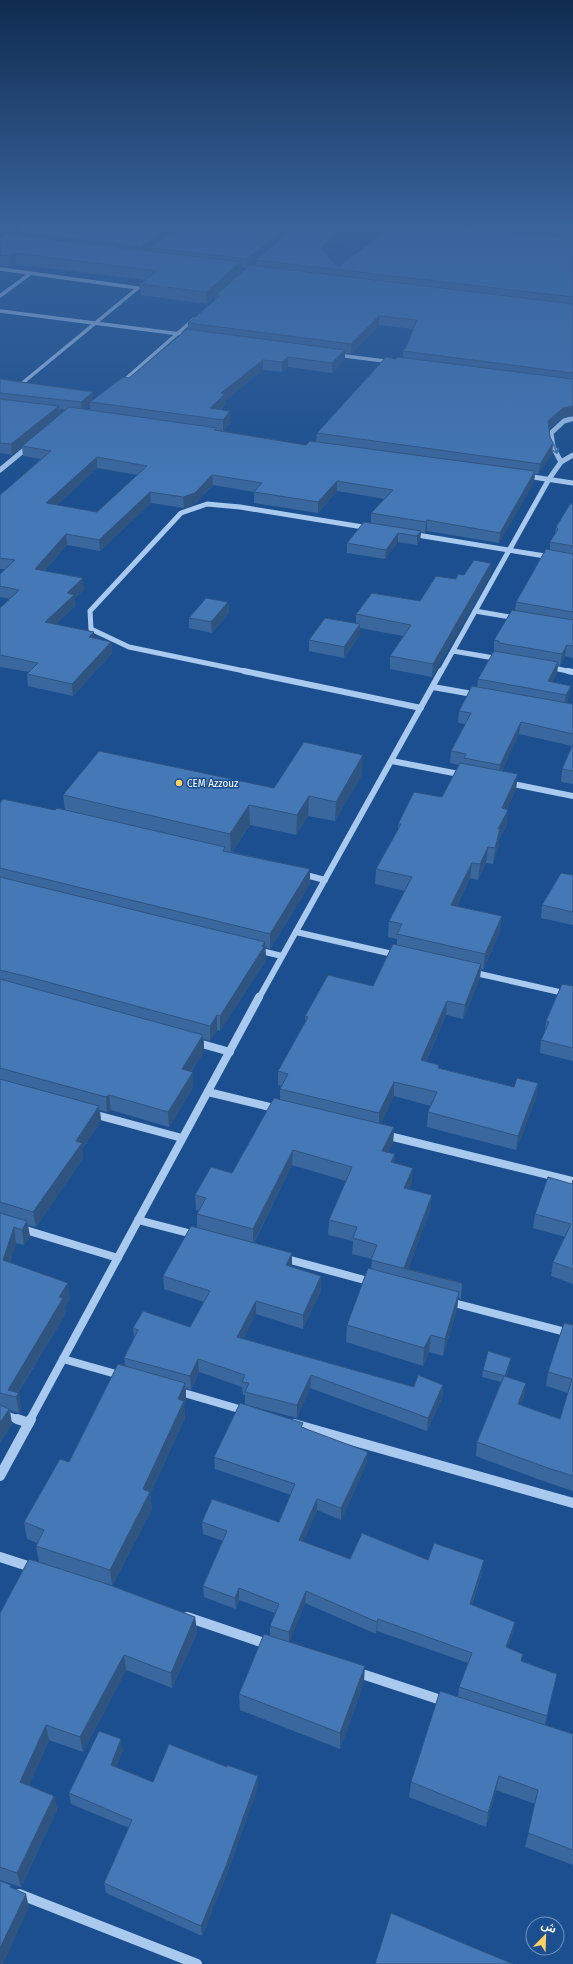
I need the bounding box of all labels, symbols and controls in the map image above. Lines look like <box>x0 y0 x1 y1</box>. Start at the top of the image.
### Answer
one-way arrow <box>552 442 560 454</box>
place label: CEM Azzouz <box>187 777 239 790</box>
marker: CEM Azzouz <box>174 778 184 788</box>
north arrow <box>525 1916 565 1956</box>
text: ش <box>539 1918 558 1936</box>

